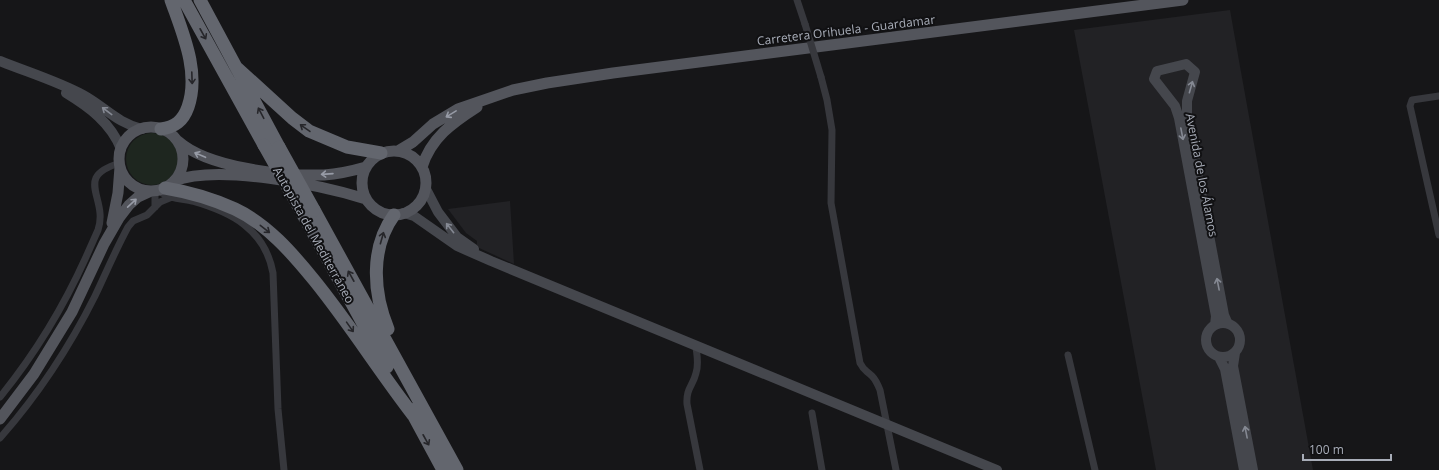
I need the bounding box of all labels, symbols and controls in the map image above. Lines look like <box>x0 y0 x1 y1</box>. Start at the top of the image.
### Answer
street label: Carretera Orihuela - Guardamar <box>756 11 936 49</box>
one-way arrow <box>199 28 207 40</box>
one-way arrow <box>188 71 196 84</box>
one-way arrow <box>1188 81 1195 94</box>
one-way arrow <box>102 107 113 115</box>
one-way arrow <box>256 107 264 119</box>
one-way arrow <box>445 110 457 118</box>
street label: Avenida de los Álamos <box>1182 112 1222 238</box>
one-way arrow <box>300 124 311 132</box>
one-way arrow <box>1178 127 1186 140</box>
one-way arrow <box>194 151 206 158</box>
street label: Autopista del Mediterráneo <box>269 164 359 306</box>
one-way arrow <box>321 171 334 178</box>
one-way arrow <box>127 198 137 208</box>
one-way arrow <box>446 222 454 233</box>
one-way arrow <box>259 225 270 233</box>
one-way arrow <box>379 232 386 245</box>
one-way arrow <box>346 271 354 283</box>
one-way arrow <box>1214 278 1222 291</box>
one-way arrow <box>346 321 354 332</box>
one-way arrow <box>1241 426 1249 439</box>
one-way arrow <box>423 434 431 446</box>
scale bar <box>1303 436 1391 462</box>
text: 100 m <box>1309 441 1344 458</box>

